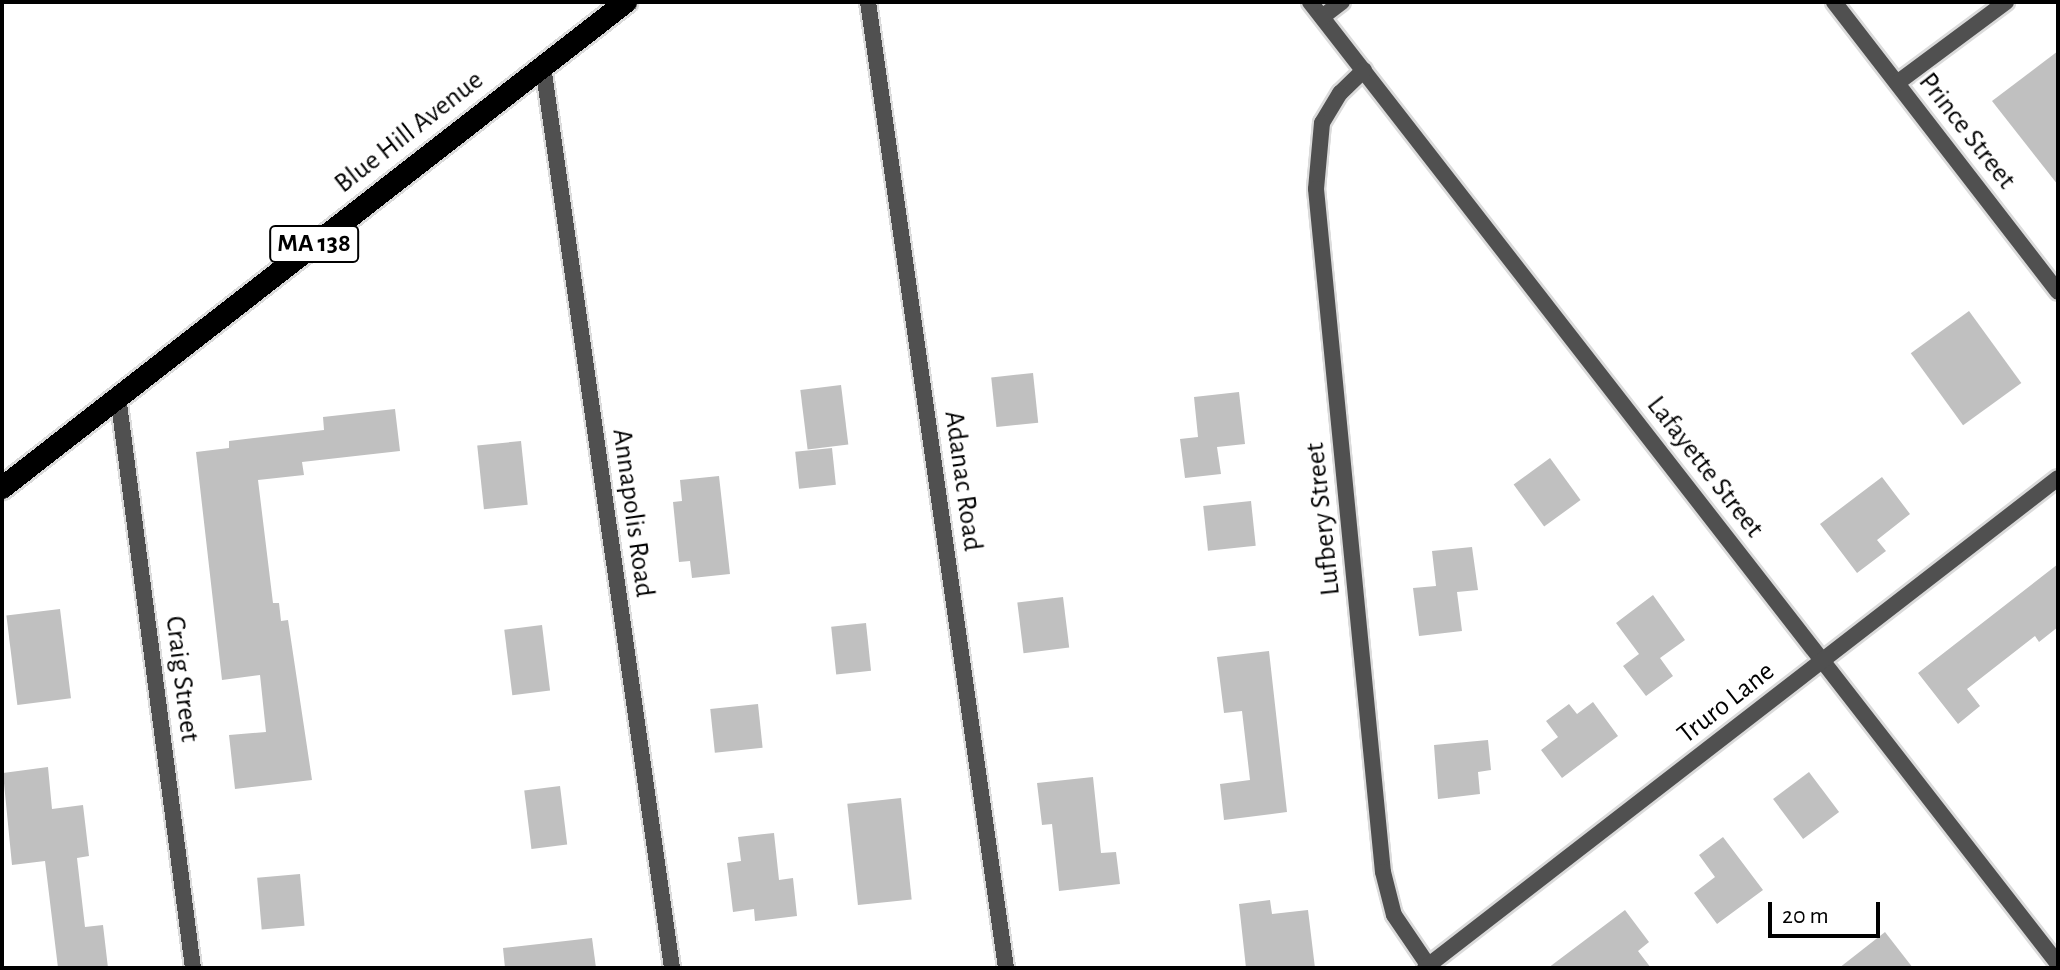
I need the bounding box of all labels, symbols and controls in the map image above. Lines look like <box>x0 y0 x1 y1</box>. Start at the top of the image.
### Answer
street label: Blue Hill Avenue <box>328 63 490 201</box>
street label: Prince Street <box>1911 66 2023 196</box>
road number: MA 138 <box>268 222 360 266</box>
street label: Lafayette Street <box>1639 389 1771 545</box>
street label: Adanac Road <box>937 409 989 553</box>
street label: Annapolis Road <box>605 427 661 599</box>
street label: Lufbery Street <box>1298 441 1348 597</box>
street label: Craig Street <box>158 614 206 744</box>
street label: Truro Lane <box>1671 655 1781 751</box>
scale bar <box>1772 886 1884 936</box>
text: 20 m <box>1782 904 1829 928</box>

